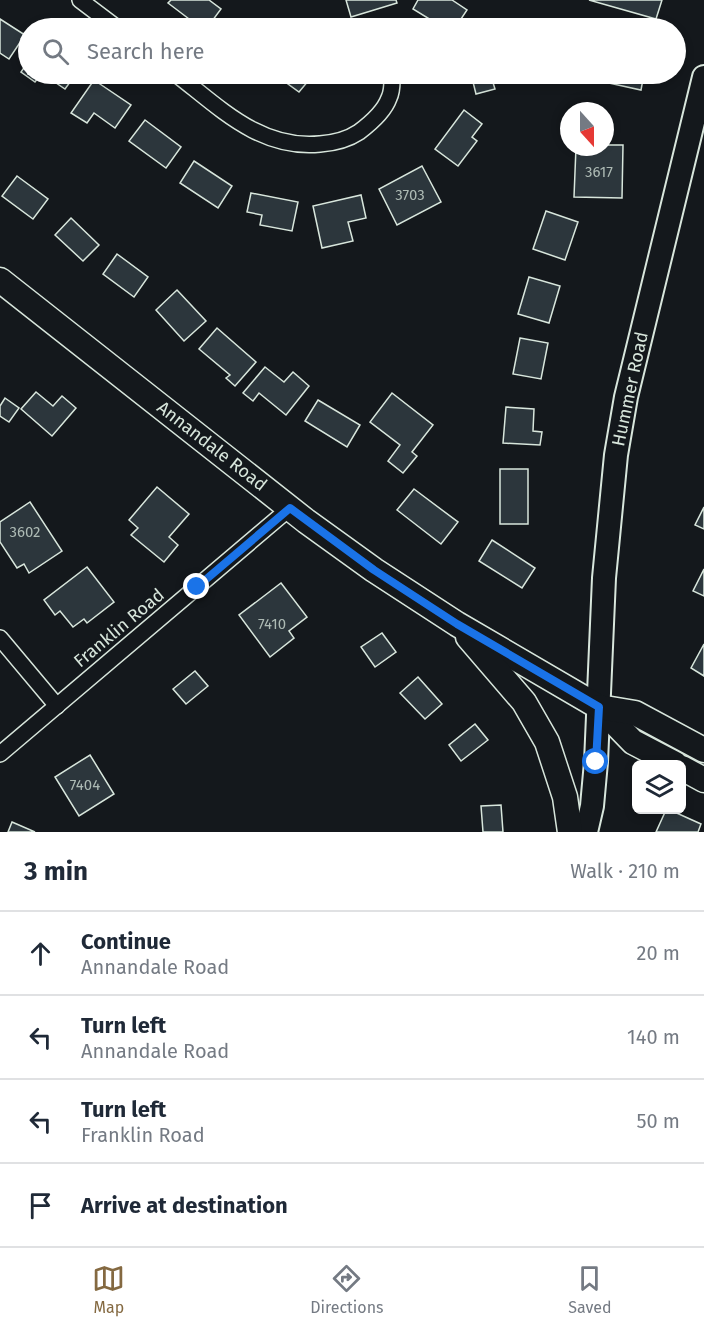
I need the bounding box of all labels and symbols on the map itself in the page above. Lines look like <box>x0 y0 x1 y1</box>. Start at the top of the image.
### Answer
north arrow <box>560 102 614 156</box>
house number: 3617 <box>585 163 613 181</box>
house number: 3703 <box>395 186 425 204</box>
street label: Hummer Road <box>607 330 653 448</box>
street label: Annandale Road <box>153 396 271 496</box>
house number: 3602 <box>9 523 41 541</box>
route end <box>183 573 209 599</box>
street label: Franklin Road <box>69 584 169 672</box>
house number: 7410 <box>258 615 286 633</box>
route start <box>582 748 608 774</box>
house number: 7404 <box>70 776 100 794</box>

